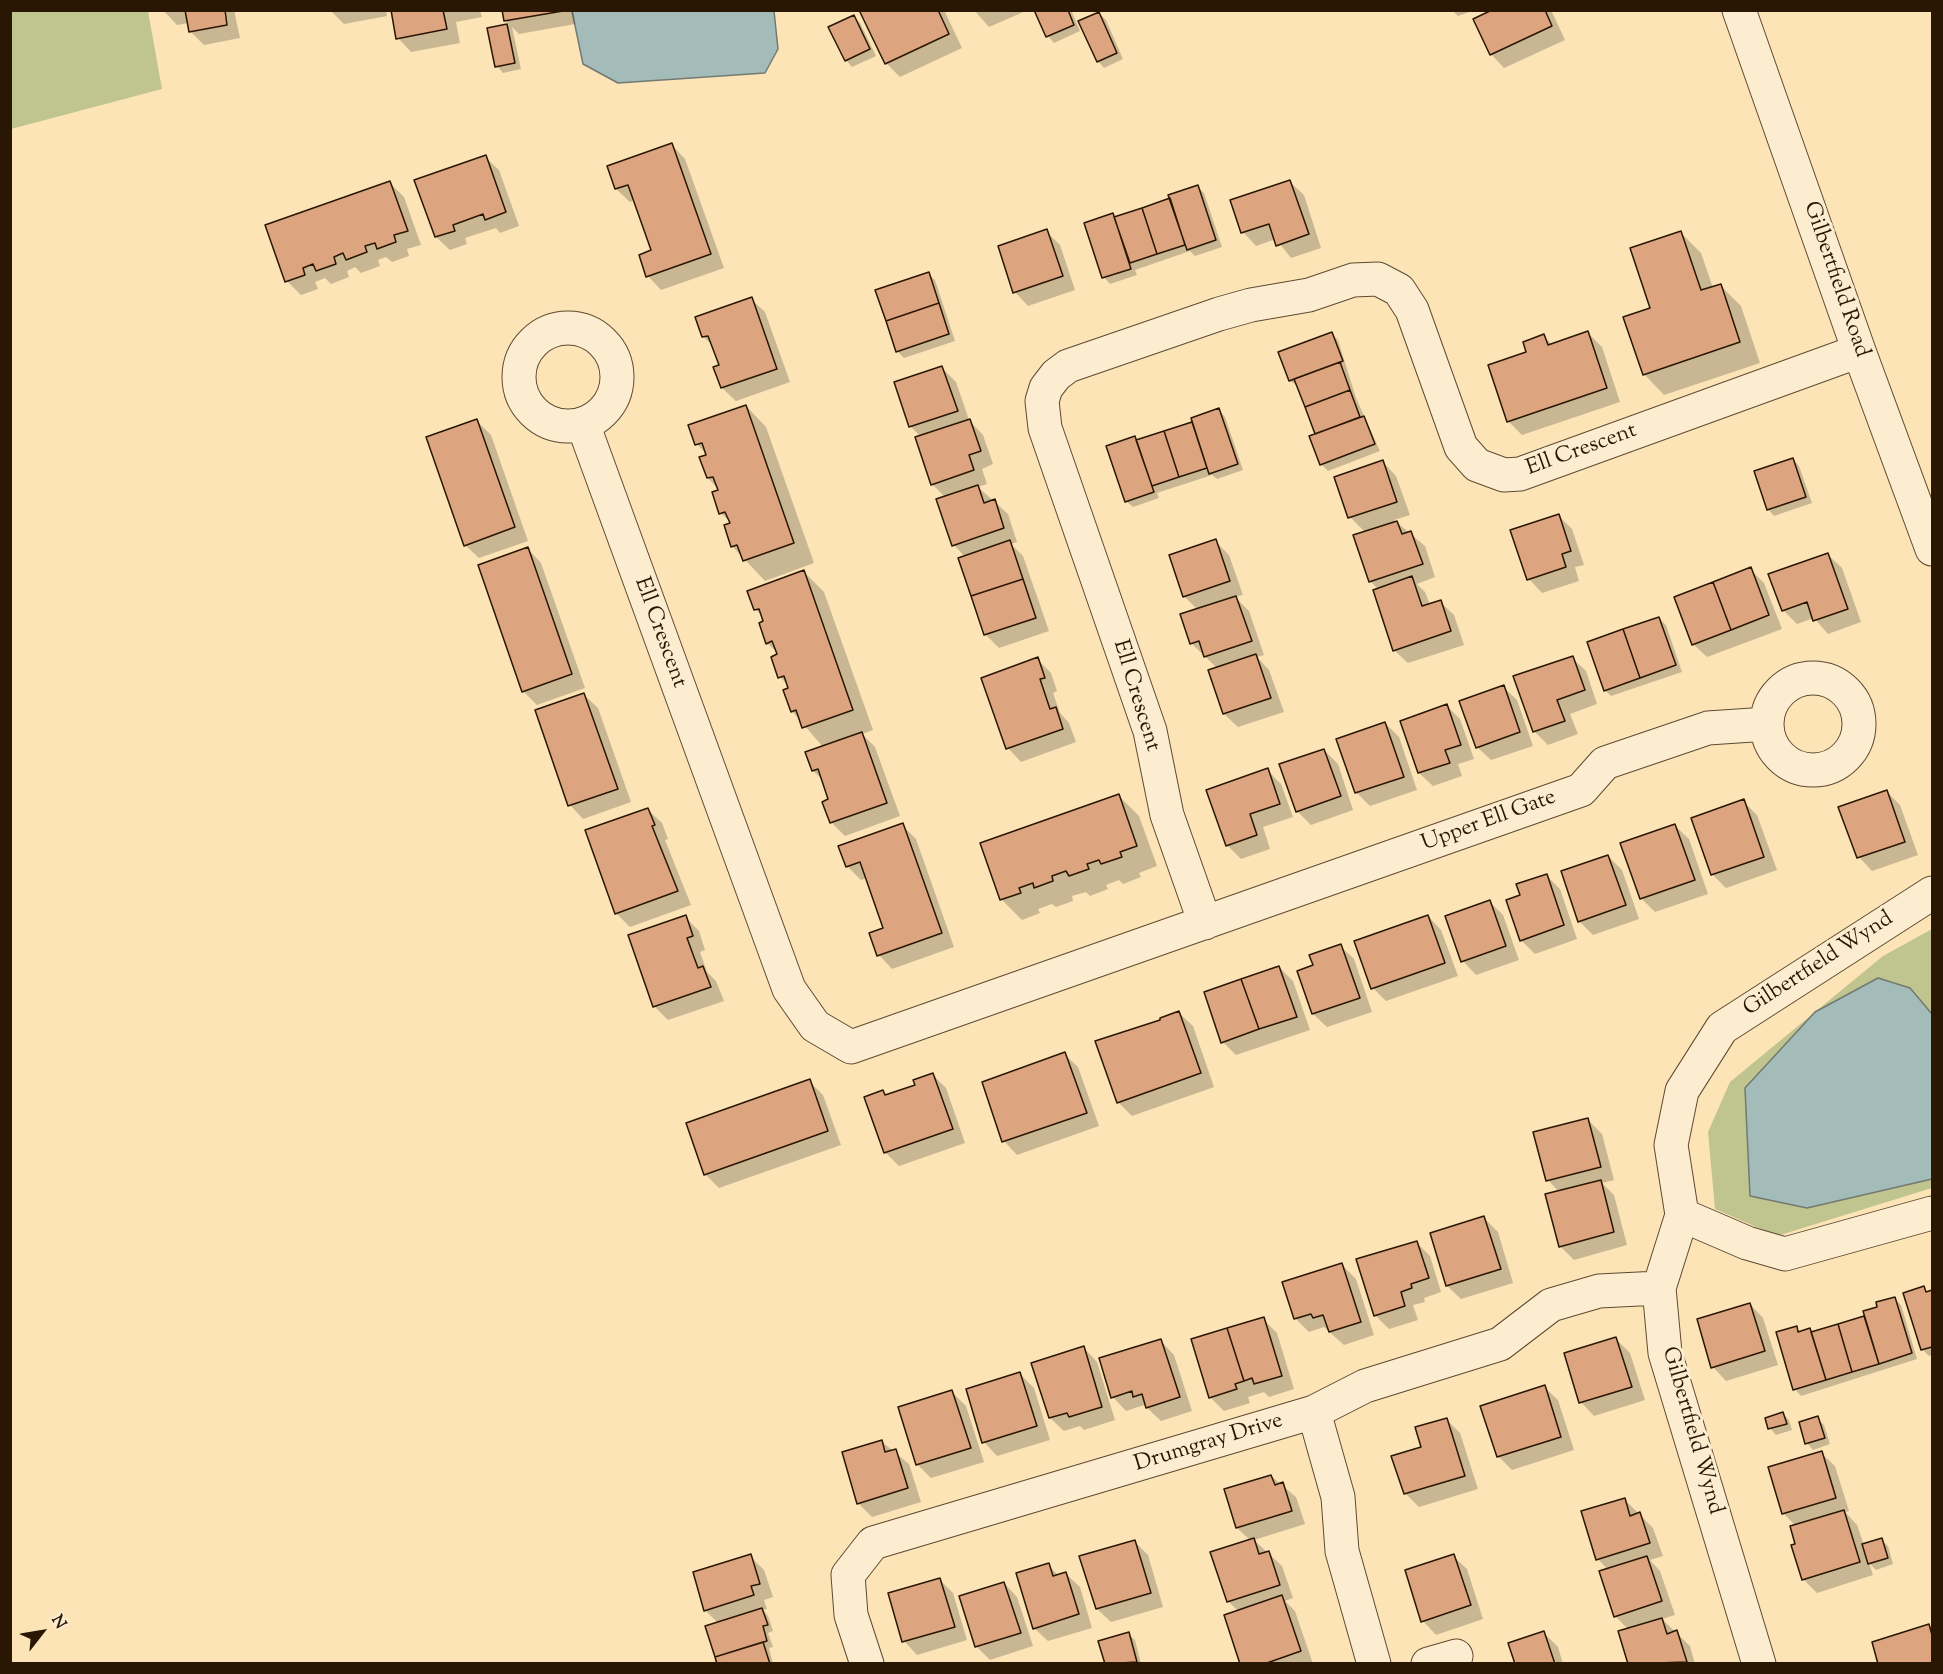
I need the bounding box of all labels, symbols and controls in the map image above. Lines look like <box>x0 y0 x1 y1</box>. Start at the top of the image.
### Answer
street label: Gilbertfield Road <box>1796 199 1874 361</box>
street label: Ell Crescent <box>1523 419 1641 483</box>
street label: Ell Crescent <box>627 574 691 692</box>
street label: Ell Crescent <box>1106 637 1164 755</box>
street label: Upper Ell Gate <box>1418 785 1560 859</box>
street label: Gilbertfield Wynd <box>1739 907 1899 1023</box>
street label: Gilbertfield Wynd <box>1654 1344 1728 1518</box>
street label: Drumgray Drive <box>1132 1409 1286 1479</box>
north arrow <box>12 1602 72 1662</box>
text: N <box>45 1611 71 1634</box>

